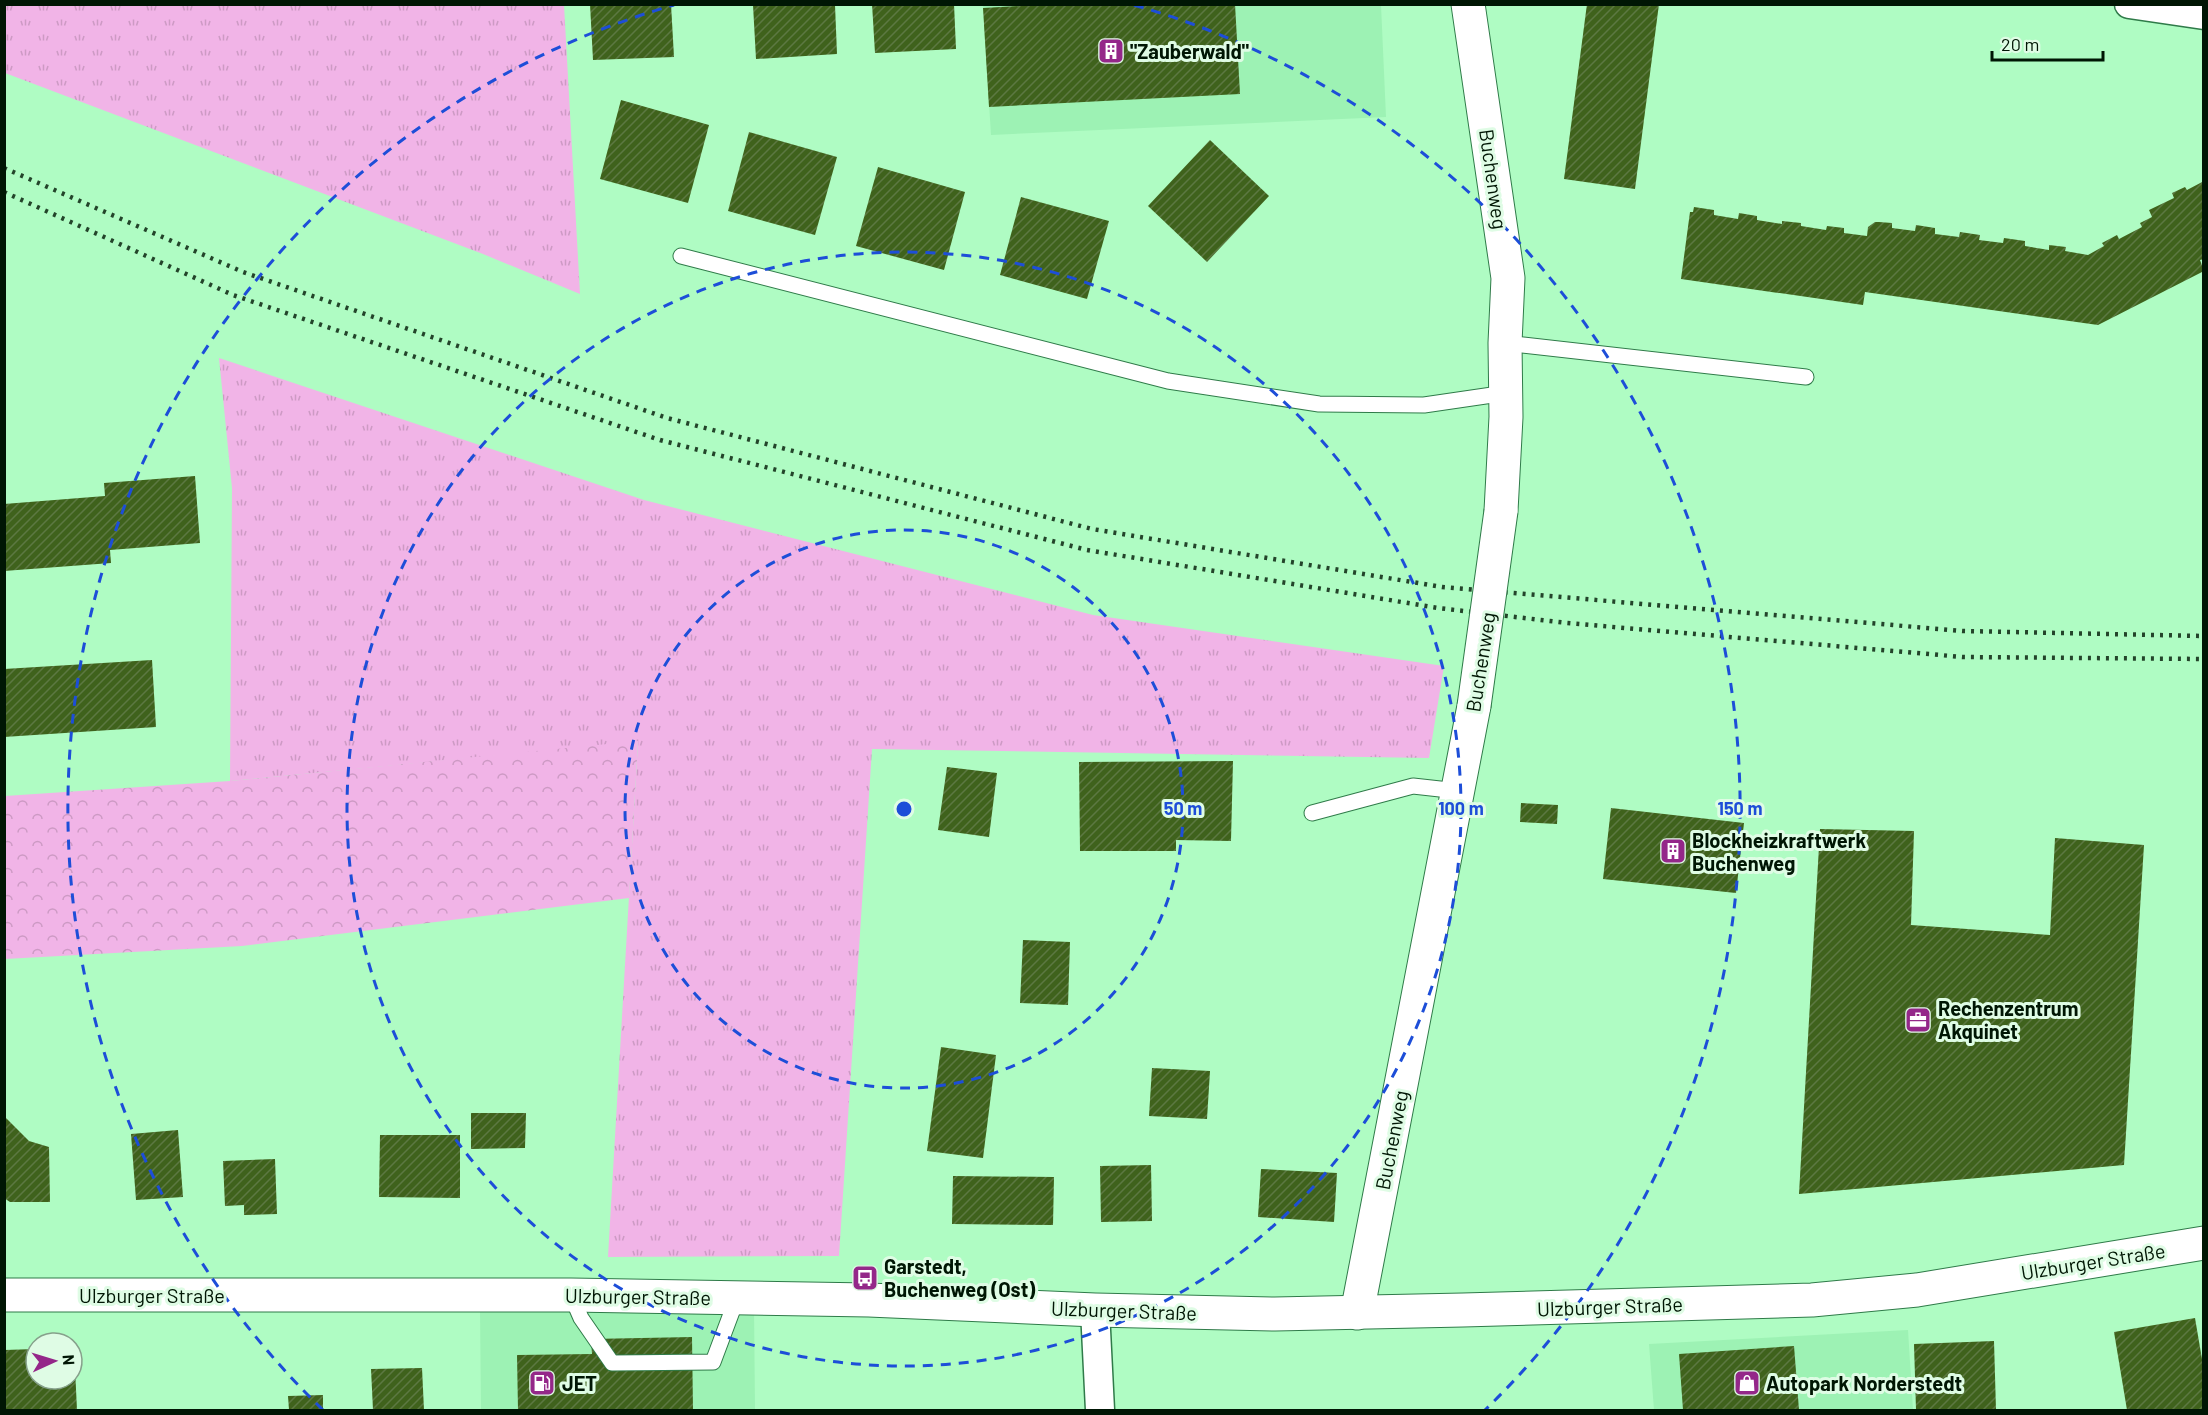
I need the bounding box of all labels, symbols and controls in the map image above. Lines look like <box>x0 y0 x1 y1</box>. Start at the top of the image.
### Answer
scale bar <box>1992 24 2103 62</box>
text: 20 m <box>2001 33 2039 55</box>
building icon: "Zauberwald" <box>1096 36 1126 66</box>
place label: "Zauberwald" <box>1130 39 1249 63</box>
street label: Buchenweg <box>1475 127 1513 231</box>
street label: Buchenweg <box>1460 610 1500 714</box>
text: 50 m <box>1164 797 1202 819</box>
text: 100 m <box>1438 797 1484 819</box>
text: 150 m <box>1718 797 1762 819</box>
centre of rings <box>894 799 914 819</box>
place label: Blockheizkraftwerk Buchenweg <box>1692 828 1866 875</box>
building icon: Blockheizkraftwerk Buchenweg <box>1658 836 1688 866</box>
place label: Rechenzentrum Akquinet <box>1938 996 2078 1043</box>
office icon: Rechenzentrum Akquinet <box>1903 1005 1933 1035</box>
street label: Buchenweg <box>1370 1088 1412 1192</box>
street label: Ulzburger Straße <box>2019 1238 2167 1284</box>
place label: Garstedt, Buchenweg (Ost) <box>884 1254 1035 1301</box>
bus stop icon: Garstedt, Buchenweg (Ost) <box>850 1263 880 1293</box>
street label: Ulzburger Straße <box>79 1283 225 1307</box>
street label: Ulzburger Straße <box>565 1283 711 1309</box>
street label: Ulzburger Straße <box>1537 1291 1683 1321</box>
street label: Ulzburger Straße <box>1051 1295 1197 1325</box>
north arrow <box>24 1331 84 1391</box>
text: N <box>60 1354 79 1366</box>
fuel station icon: JET <box>527 1368 557 1398</box>
shop icon: Autopark Norderstedt <box>1732 1368 1762 1398</box>
place label: JET <box>562 1371 597 1395</box>
place label: Autopark Norderstedt <box>1766 1371 1962 1395</box>

